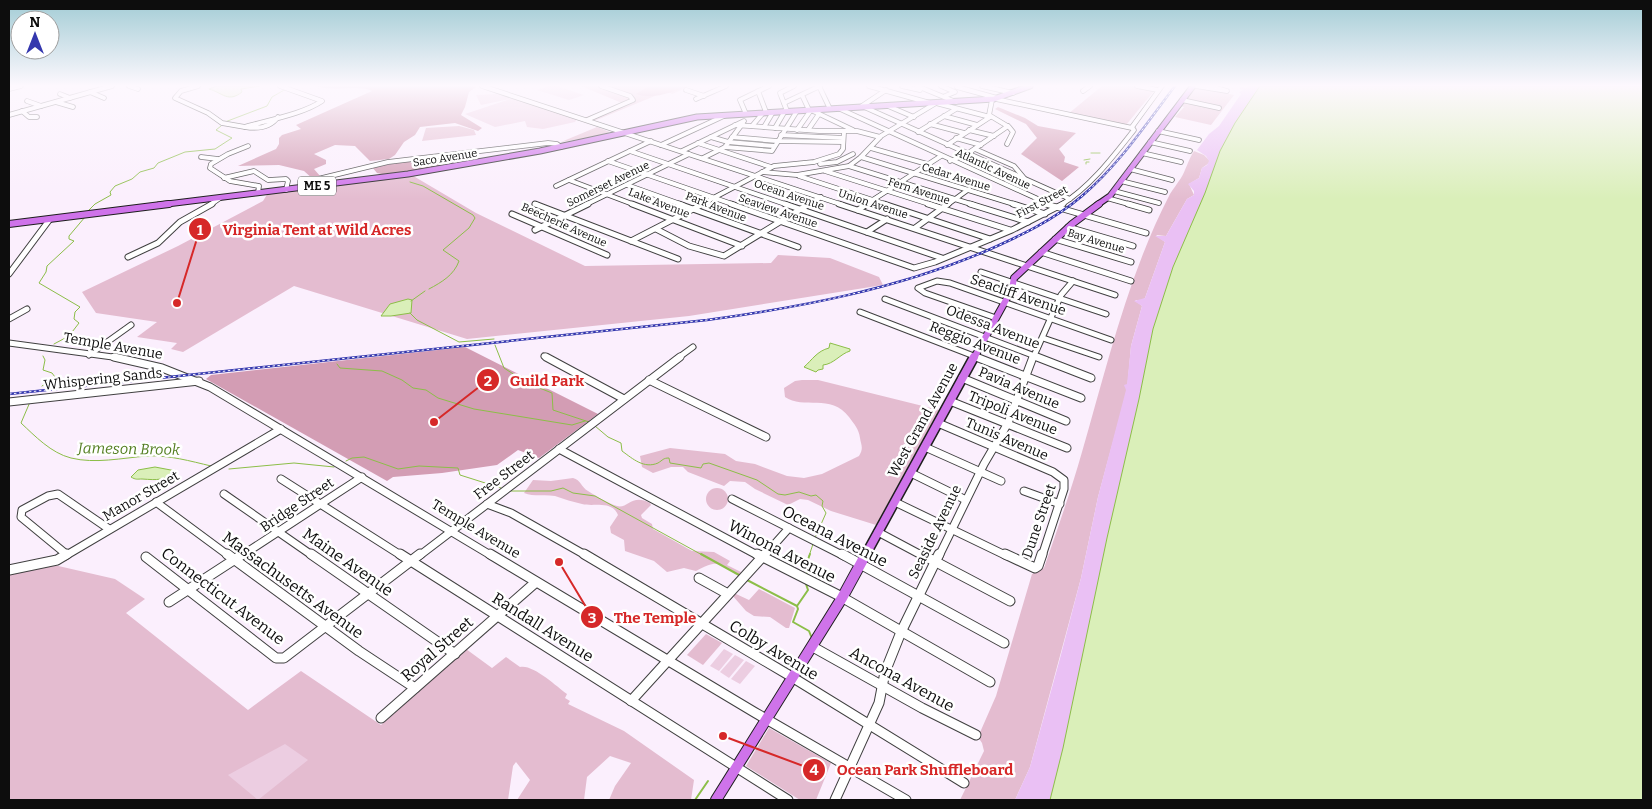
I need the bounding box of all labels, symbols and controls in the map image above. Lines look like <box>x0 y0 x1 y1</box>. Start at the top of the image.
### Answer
north arrow <box>10 10 60 60</box>
text: N <box>30 14 41 31</box>
street label: Saco Avenue <box>412 146 478 170</box>
street label: Atlantic Avenue <box>953 146 1033 192</box>
street label: Somerset Avenue <box>565 158 651 210</box>
street label: Cedar Avenue <box>920 160 992 194</box>
street label: Fern Avenue <box>886 175 952 207</box>
road number: ME 5 <box>298 177 336 196</box>
street label: Ocean Avenue <box>752 177 826 213</box>
street label: First Street <box>1014 183 1070 221</box>
street label: Lake Avenue <box>626 185 692 221</box>
street label: Union Avenue <box>836 187 910 221</box>
street label: Park Avenue <box>684 189 748 225</box>
street label: Seaview Avenue <box>737 191 819 231</box>
street label: Beecherie Avenue <box>519 200 609 250</box>
callout: Virginia Tent at Wild Acres <box>188 214 422 244</box>
text: 1 <box>197 221 204 239</box>
text: Virginia Tent at Wild Acres <box>222 221 412 239</box>
street label: Bay Avenue <box>1066 226 1126 256</box>
street label: Seacliff Avenue <box>968 271 1068 319</box>
street label: Odessa Avenue <box>944 301 1042 353</box>
street label: Reggio Avenue <box>927 318 1023 368</box>
street label: Temple Avenue <box>62 329 164 363</box>
street label: West Grand Avenue <box>884 360 962 480</box>
street label: Pavia Avenue <box>976 363 1062 413</box>
street label: Whispering Sands <box>43 364 163 394</box>
callout: Guild Park <box>475 365 595 395</box>
text: 2 <box>484 372 492 390</box>
text: Guild Park <box>510 372 584 390</box>
street label: Tripoli Avenue <box>966 387 1060 439</box>
street label: Tunis Avenue <box>963 414 1051 464</box>
water label: Jameson Brook <box>76 439 181 459</box>
street label: Free Street <box>470 447 538 503</box>
street label: Manor Street <box>100 467 182 525</box>
street label: Bridge Street <box>257 474 337 536</box>
street label: Seaside Avenue <box>905 482 965 582</box>
street label: Dune Street <box>1018 482 1060 560</box>
street label: Temple Avenue <box>429 496 523 562</box>
street label: Oceana Avenue <box>779 501 891 571</box>
street label: Winona Avenue <box>725 516 839 586</box>
street label: Maine Avenue <box>299 524 397 600</box>
street label: Massachusetts Avenue <box>219 527 367 643</box>
street label: Connecticut Avenue <box>157 543 289 649</box>
street label: Randall Avenue <box>489 588 597 666</box>
callout: The Temple <box>579 602 707 632</box>
text: 3 <box>588 609 596 627</box>
text: The Temple <box>614 609 696 627</box>
street label: Royal Street <box>397 613 477 685</box>
street label: Colby Avenue <box>726 616 822 684</box>
street label: Ancona Avenue <box>846 642 958 716</box>
callout: Ocean Park Shuffleboard <box>802 755 1023 785</box>
text: 4 <box>809 761 819 779</box>
text: Ocean Park Shuffleboard <box>837 761 1013 779</box>

